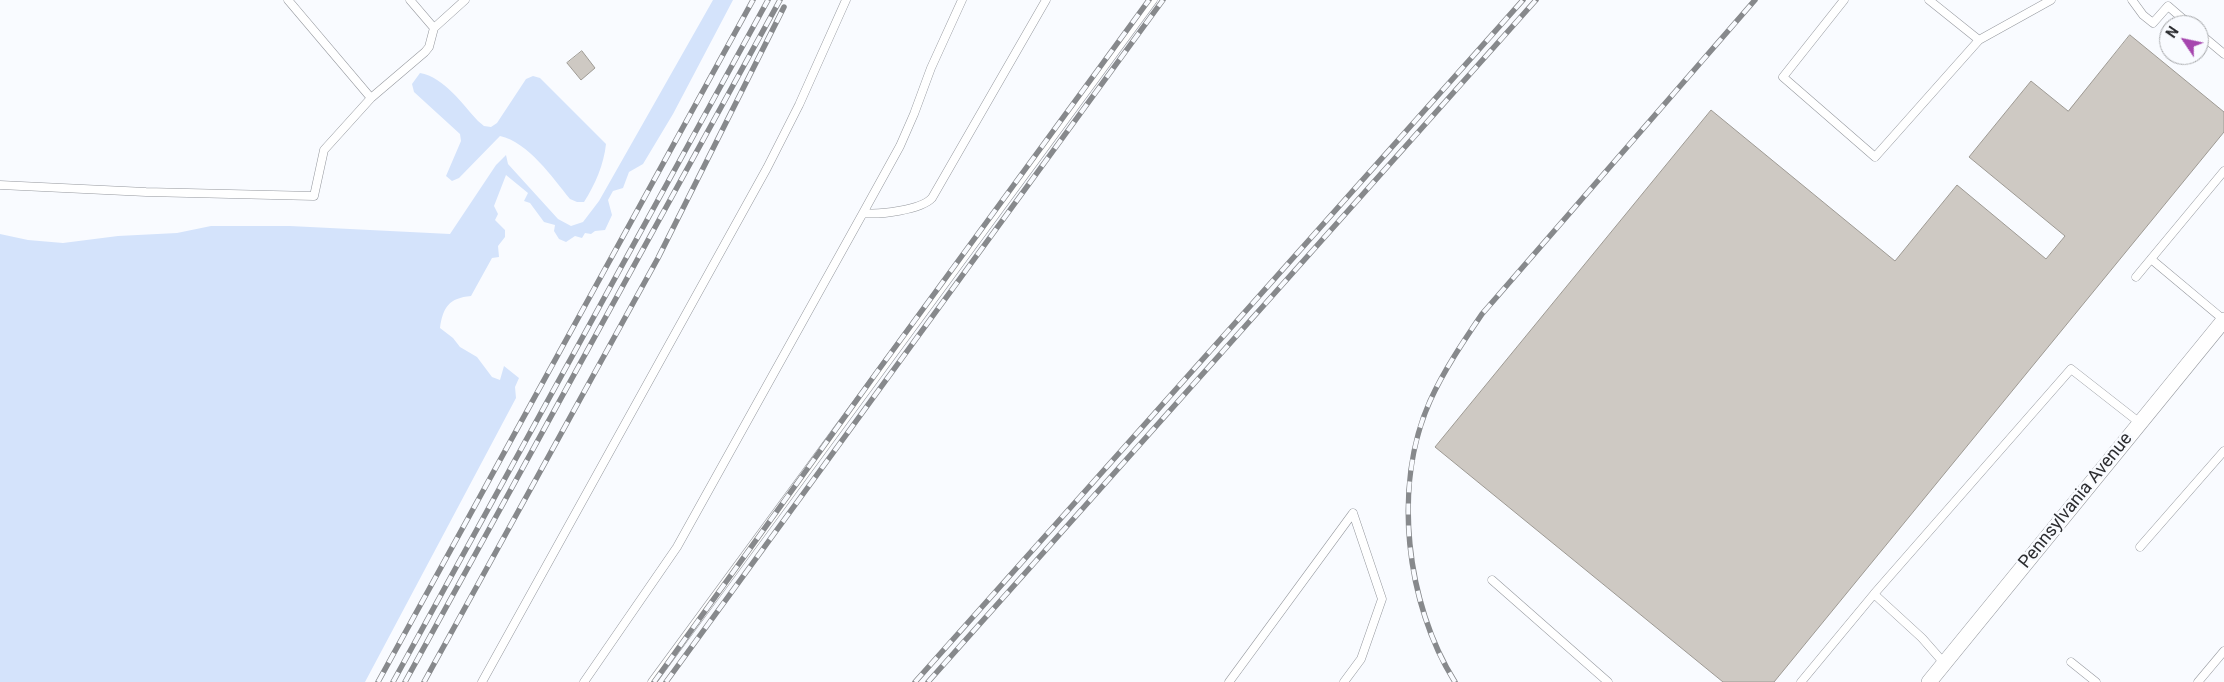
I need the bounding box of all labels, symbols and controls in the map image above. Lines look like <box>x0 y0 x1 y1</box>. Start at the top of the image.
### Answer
north arrow <box>2159 15 2209 65</box>
text: N <box>2163 24 2182 41</box>
street label: Pennsylvania Avenue <box>2015 429 2137 573</box>

